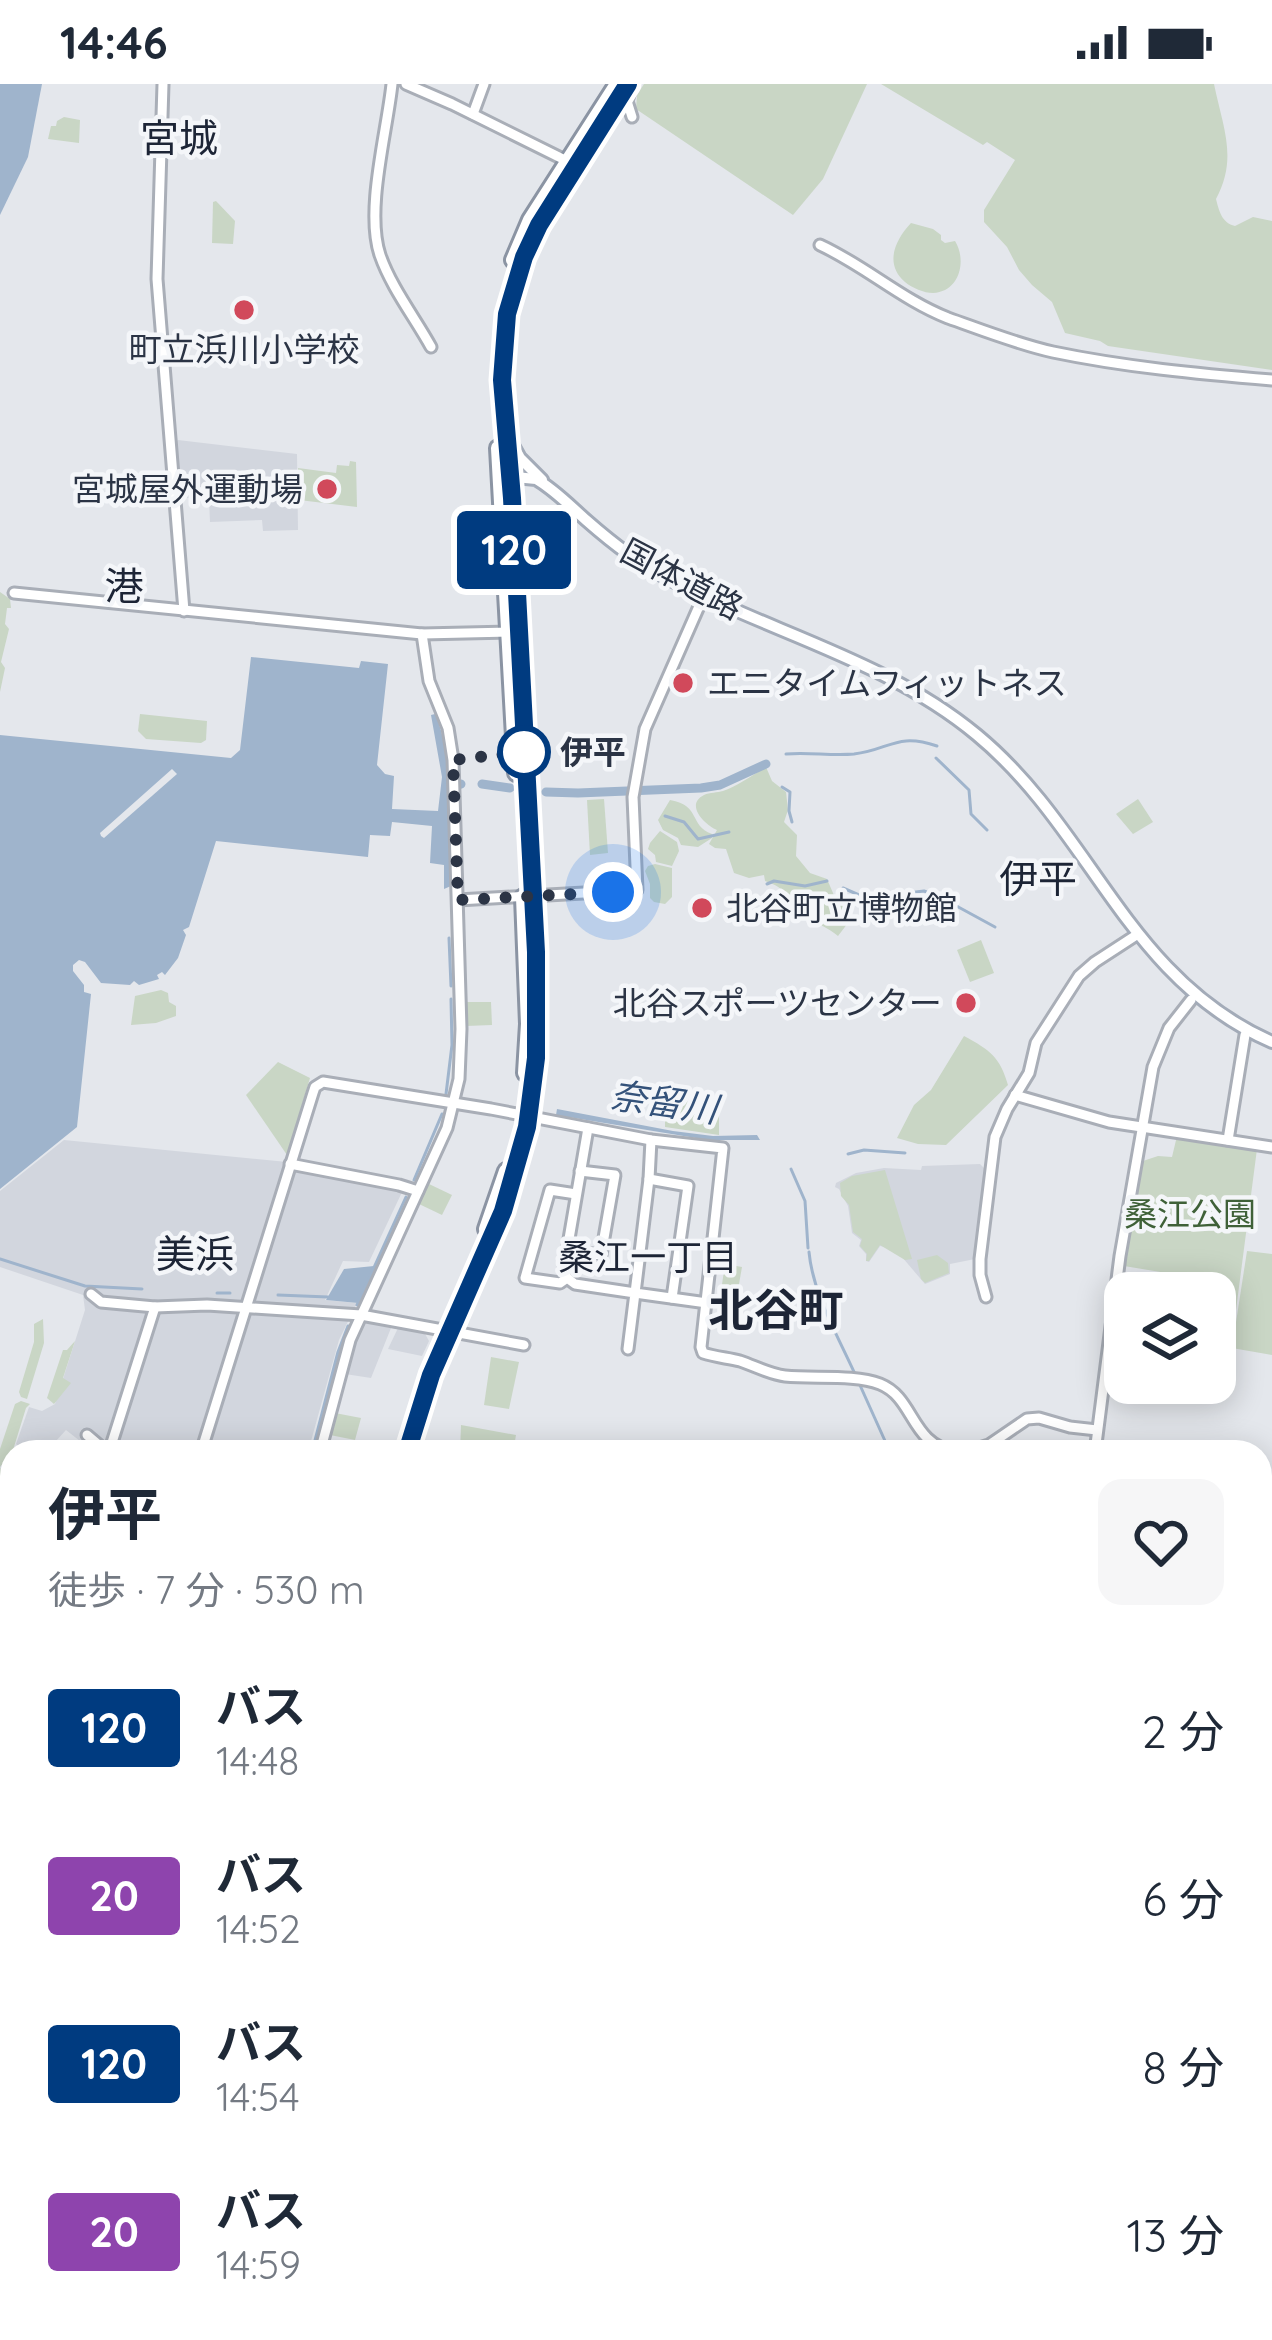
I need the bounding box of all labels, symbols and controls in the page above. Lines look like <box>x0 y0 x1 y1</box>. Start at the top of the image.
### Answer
text: 14:46 <box>60 14 168 70</box>
district label: 宮城 <box>140 113 218 162</box>
marker: 町立浜川小学校 <box>231 297 257 323</box>
place label: 町立浜川小学校 <box>129 328 360 369</box>
place label: 宮城屋外運動場 <box>72 468 303 509</box>
marker: 宮城屋外運動場 <box>314 476 340 502</box>
line badge: 120 <box>445 511 583 589</box>
text: 120 <box>481 523 547 576</box>
street label: 国体道路 <box>614 529 750 628</box>
district label: 港 <box>104 561 144 610</box>
place label: エニタイムフィットネス <box>707 662 1067 703</box>
marker: エニタイムフィットネス <box>670 670 696 696</box>
marker: 伊平 <box>499 727 549 777</box>
place label: 伊平 <box>560 731 626 772</box>
district label: 伊平 <box>999 854 1077 903</box>
your location <box>583 862 643 922</box>
place label: 北谷町立博物館 <box>726 887 957 928</box>
marker: 北谷町立博物館 <box>689 895 715 921</box>
place label: 北谷スポーツセンター <box>613 982 942 1023</box>
marker: 北谷スポーツセンター <box>953 990 979 1016</box>
water label: 奈留川 <box>607 1072 725 1132</box>
park label: 桑江公園 <box>1124 1193 1256 1234</box>
district label: 美浜 <box>156 1229 234 1278</box>
district label: 桑江一丁目 <box>558 1234 738 1279</box>
map controls <box>1104 1272 1236 1404</box>
button: layers <box>1104 1272 1236 1404</box>
district label: 北谷町 <box>708 1281 844 1337</box>
text: 伊平 <box>48 1478 162 1549</box>
button: heart <box>1098 1479 1224 1605</box>
text: 徒歩 · 7 分 · 530 m <box>48 1565 365 1614</box>
text: バス <box>216 1678 306 1734</box>
text: 120 <box>81 1701 147 1754</box>
text: 2 分 <box>1142 1703 1224 1759</box>
text: 14:48 <box>216 1736 299 1785</box>
text: バス <box>216 1846 306 1902</box>
text: 20 <box>89 1869 139 1922</box>
text: 6 分 <box>1143 1871 1224 1927</box>
text: 14:52 <box>216 1904 301 1953</box>
text: バス <box>216 2014 306 2070</box>
text: 120 <box>81 2037 147 2090</box>
text: 8 分 <box>1142 2039 1224 2095</box>
text: 14:54 <box>216 2072 300 2121</box>
text: バス <box>216 2182 306 2238</box>
text: 20 <box>89 2205 139 2258</box>
text: 13 分 <box>1126 2207 1224 2263</box>
text: 14:59 <box>216 2240 301 2289</box>

